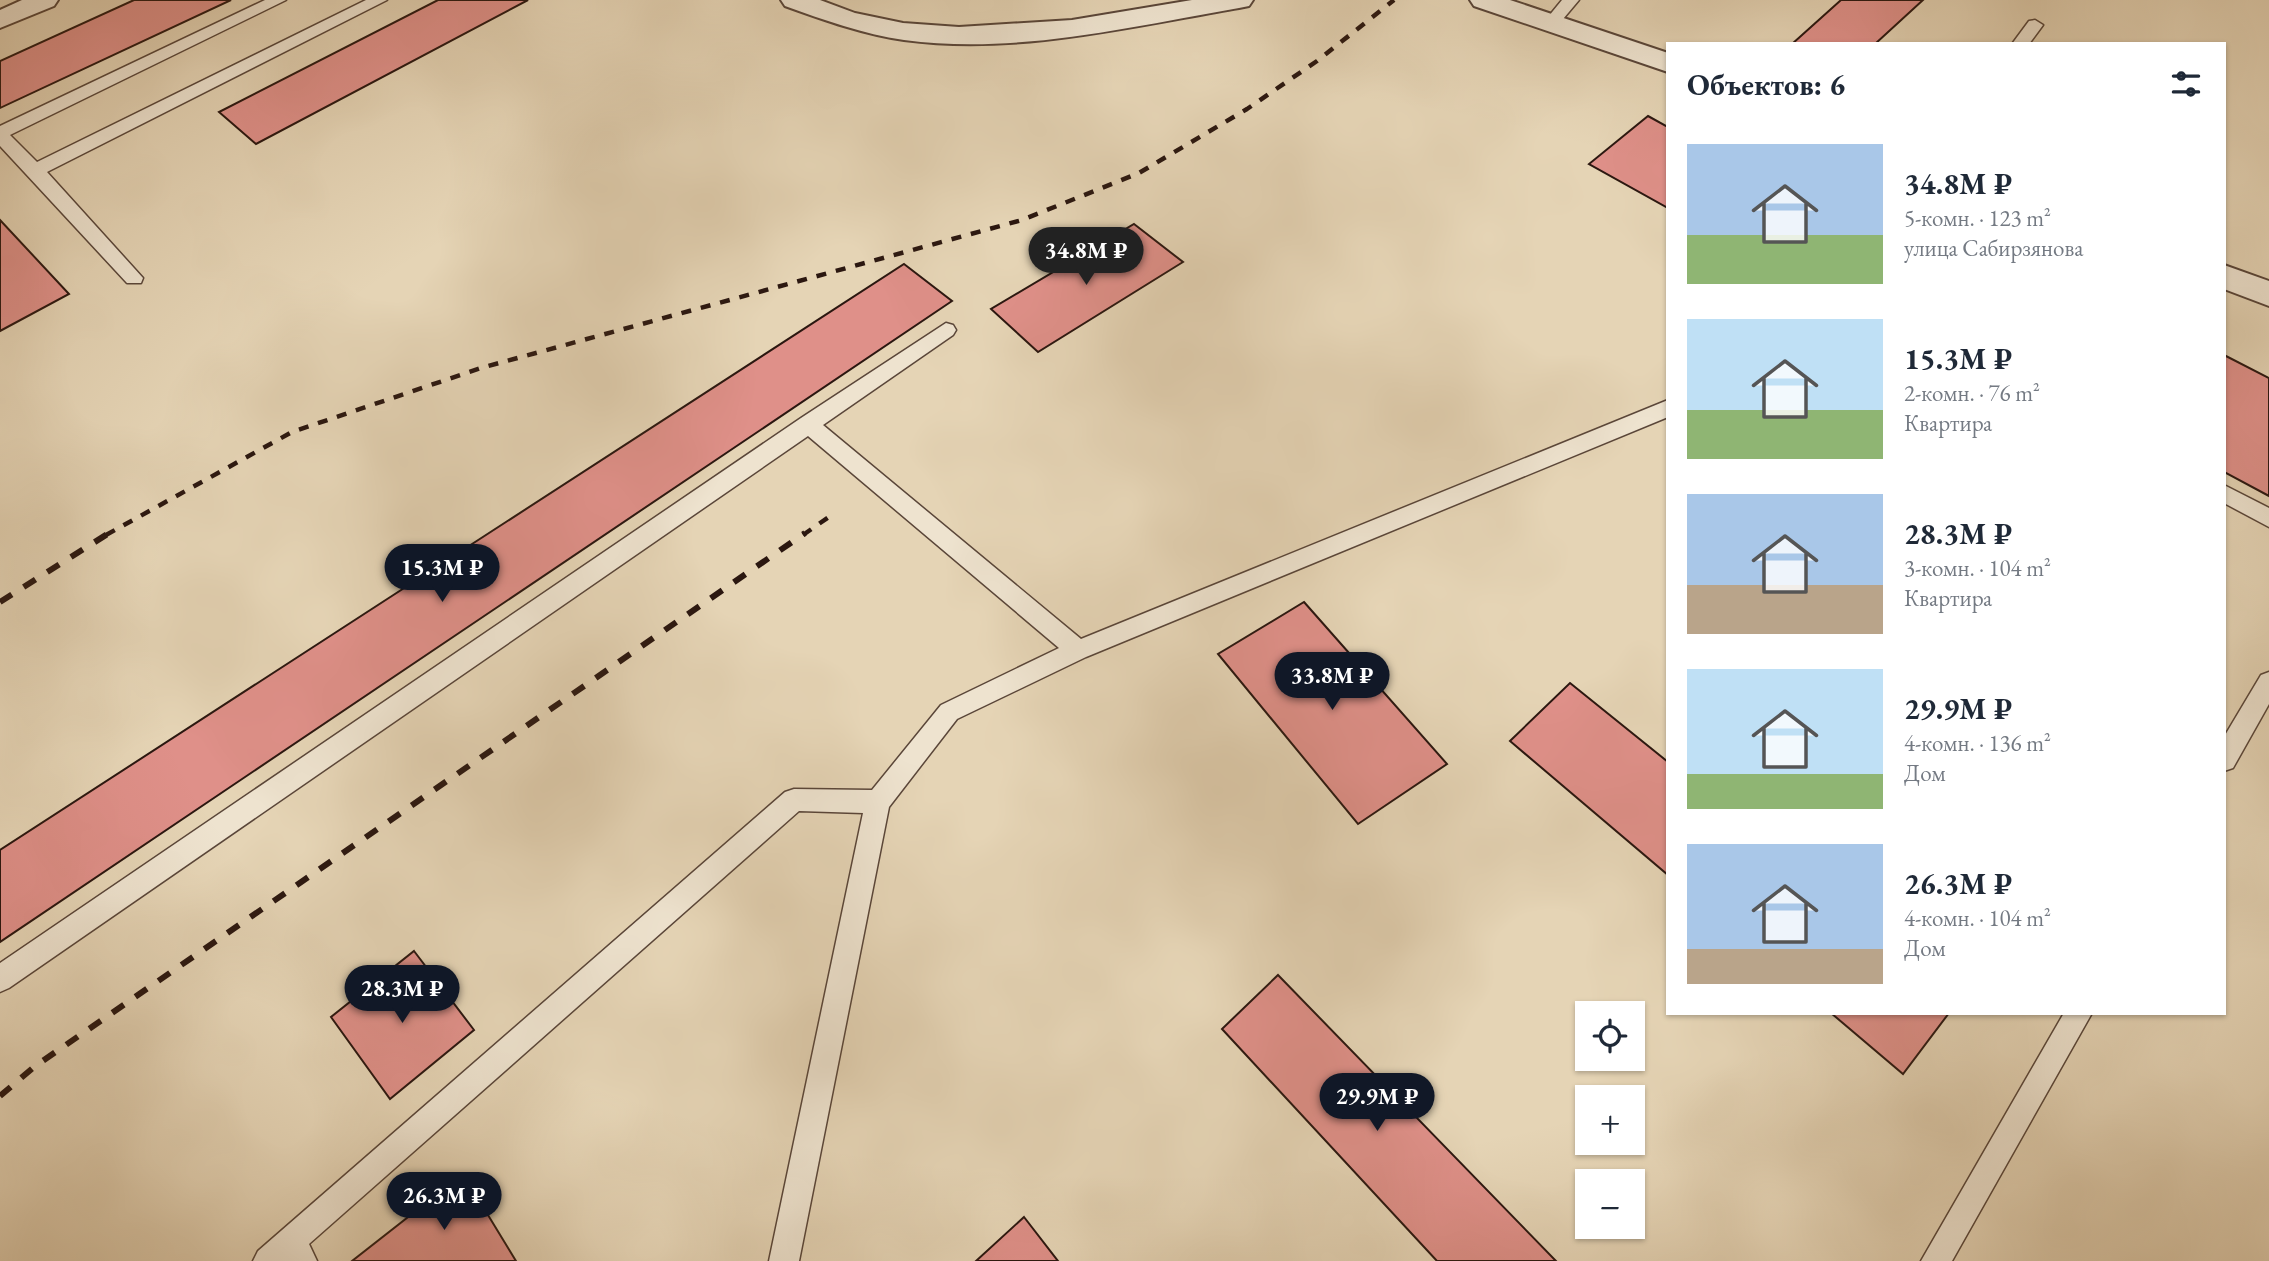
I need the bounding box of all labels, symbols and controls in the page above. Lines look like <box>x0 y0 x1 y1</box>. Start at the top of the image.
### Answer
text: Объектов: 6 <box>1687 65 1845 104</box>
icon: filters <box>2167 65 2205 103</box>
text: 34.8M ₽ <box>1904 164 2012 203</box>
icon: home <box>1743 172 1827 256</box>
text: 5-комн. · 123 m² <box>1904 203 2051 233</box>
pin: 34.8M ₽ <box>1021 228 1151 287</box>
text: улица Сабирзянова <box>1904 233 2083 263</box>
text: 34.8M ₽ <box>1045 235 1127 265</box>
text: 15.3M ₽ <box>1904 339 2012 378</box>
icon: home <box>1743 347 1827 431</box>
text: 2-комн. · 76 m² <box>1904 378 2040 408</box>
text: Квартира <box>1904 408 1992 438</box>
text: 28.3M ₽ <box>1904 514 2012 553</box>
icon: home <box>1743 522 1827 606</box>
pin: 15.3M ₽ <box>377 544 507 604</box>
text: 15.3M ₽ <box>401 552 483 582</box>
text: 3-комн. · 104 m² <box>1904 553 2051 583</box>
text: Квартира <box>1904 583 1992 613</box>
pin: 33.8M ₽ <box>1267 652 1397 712</box>
text: 33.8M ₽ <box>1291 660 1373 690</box>
text: 29.9M ₽ <box>1904 689 2012 728</box>
icon: home <box>1743 697 1827 781</box>
text: 4-комн. · 136 m² <box>1904 728 2051 758</box>
text: Дом <box>1904 758 1946 788</box>
text: 26.3M ₽ <box>1904 864 2012 903</box>
icon: home <box>1743 872 1827 956</box>
text: 4-комн. · 104 m² <box>1904 903 2051 933</box>
text: Дом <box>1904 933 1946 963</box>
pin: 28.3M ₽ <box>337 965 467 1025</box>
text: 28.3M ₽ <box>361 973 443 1003</box>
map controls <box>1575 1001 1645 1239</box>
button: locate <box>1575 1001 1645 1071</box>
pin: 29.9M ₽ <box>1312 1074 1442 1133</box>
text: 29.9M ₽ <box>1336 1081 1418 1111</box>
button: + <box>1575 1085 1645 1155</box>
button: − <box>1575 1169 1645 1239</box>
pin: 26.3M ₽ <box>379 1172 509 1232</box>
text: 26.3M ₽ <box>403 1180 485 1210</box>

